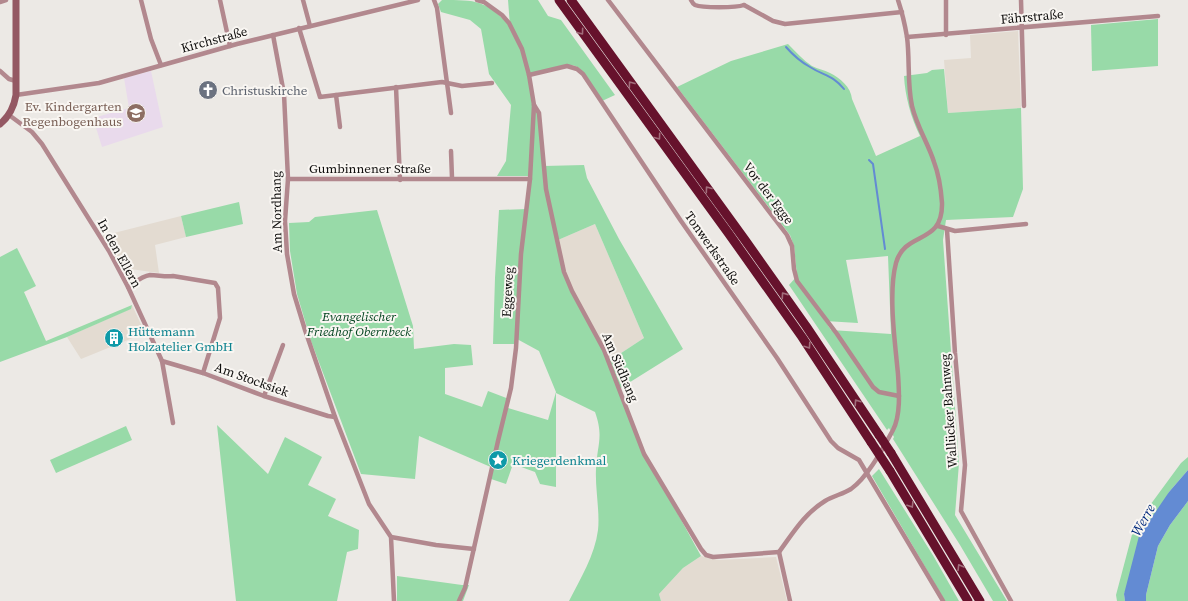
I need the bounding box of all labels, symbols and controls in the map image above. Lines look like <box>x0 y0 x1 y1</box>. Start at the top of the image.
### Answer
street label: Fährstraße <box>1000 5 1065 28</box>
street label: Kirchstraße <box>179 22 250 57</box>
one-way arrow <box>576 27 583 34</box>
church icon: Christuskirche <box>197 79 219 101</box>
one-way arrow <box>628 81 636 88</box>
place label: Christuskirche <box>222 82 308 99</box>
place label: Ev. Kindergarten Regenbogenhaus <box>23 98 122 130</box>
school or university icon: Ev. Kindergarten Regenbogenhaus <box>125 102 147 124</box>
one-way arrow <box>653 133 661 140</box>
street label: Vor der Egge <box>740 159 798 228</box>
street label: Gumbinnener Straße <box>309 160 431 177</box>
street label: Am Nordhang <box>267 171 286 253</box>
one-way arrow <box>706 187 713 194</box>
street label: Tonwerkstraße <box>681 208 745 289</box>
street label: In den Ellern <box>94 216 146 291</box>
street label: Eggeweg <box>498 266 517 318</box>
one-way arrow <box>782 292 789 299</box>
park label: Evangelischer Friedhof Obernbeck <box>306 308 412 340</box>
place label: Hüttemann Holzatelier GmbH <box>128 323 233 355</box>
building icon: Hüttemann Holzatelier GmbH <box>103 327 125 349</box>
street label: Am Südhang <box>598 330 643 405</box>
one-way arrow <box>803 342 810 349</box>
street label: Wallücker Bahnweg <box>936 353 961 469</box>
street label: Am Stocksiek <box>212 358 292 401</box>
one-way arrow <box>854 399 862 406</box>
place icon: Kriegerdenkmal <box>487 449 509 471</box>
place label: Kriegerdenkmal <box>512 452 607 469</box>
water label: Werre <box>1126 500 1160 540</box>
one-way arrow <box>906 501 913 508</box>
one-way arrow <box>958 564 965 571</box>

